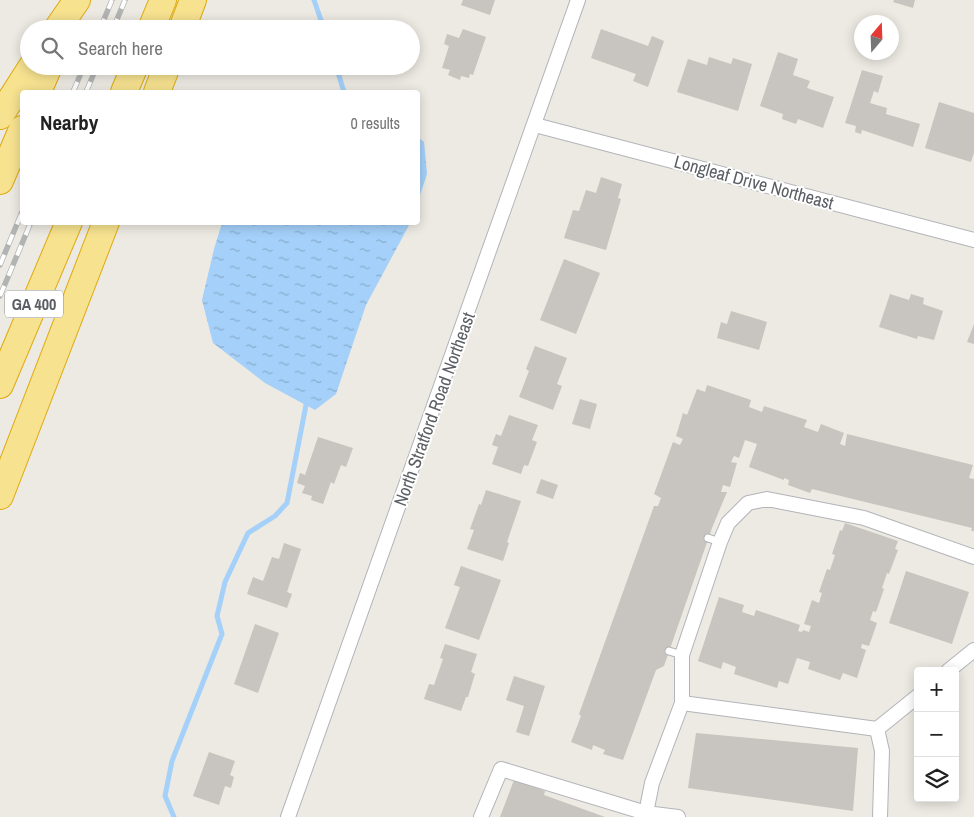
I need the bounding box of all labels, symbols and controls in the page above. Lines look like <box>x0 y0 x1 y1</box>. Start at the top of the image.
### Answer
north arrow <box>854 15 899 60</box>
search box <box>20 20 420 75</box>
icon: search <box>38 34 66 62</box>
text: Search here <box>78 35 163 61</box>
text: Nearby <box>40 108 98 137</box>
text: 0 results <box>350 112 400 134</box>
street label: Longleaf Drive Northeast <box>672 149 836 215</box>
road number: GA 400 <box>5 290 63 318</box>
street label: North Stratford Road Northeast <box>387 309 481 509</box>
map controls <box>914 667 959 802</box>
button: + <box>914 667 959 712</box>
button: − <box>914 712 959 757</box>
button: layers <box>914 757 959 802</box>

